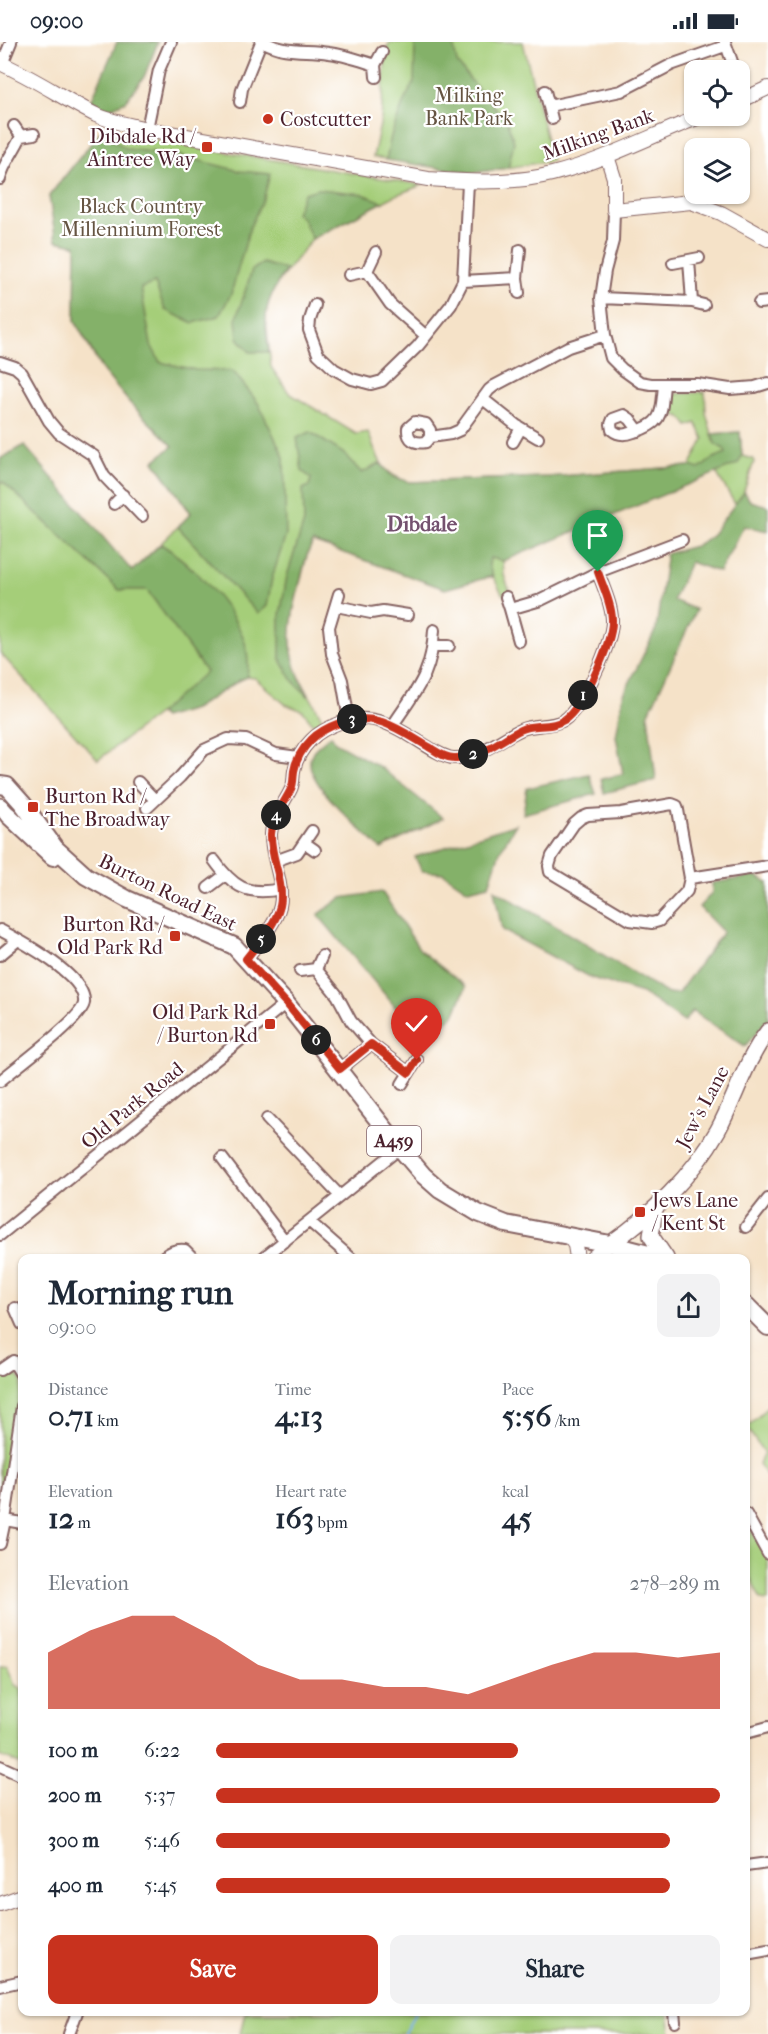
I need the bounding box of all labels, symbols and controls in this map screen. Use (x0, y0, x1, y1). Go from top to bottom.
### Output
text: 09:00 (30, 8, 83, 34)
map controls (684, 60, 750, 204)
button: locate (684, 60, 750, 126)
park label: Milking Bank Park (425, 84, 514, 130)
street label: Milking Bank (539, 103, 658, 165)
place label: Costcutter (280, 108, 371, 131)
marker: Costcutter (261, 112, 275, 126)
place label: Dibdale Rd / Aintree Way (86, 125, 197, 171)
button: layers (684, 138, 750, 204)
marker: Dibdale Rd / Aintree Way (200, 140, 214, 154)
park label: Black Country Millennium Forest (61, 195, 221, 241)
pin (572, 510, 623, 572)
district label: Dibdale (387, 512, 458, 536)
icon: arrive (581, 519, 614, 552)
pin: 1 (568, 680, 598, 710)
text: 1 (580, 685, 586, 704)
pin: 3 (337, 704, 367, 734)
text: 3 (349, 709, 355, 728)
pin: 2 (458, 739, 488, 769)
text: 2 (469, 744, 477, 763)
place label: Burton Rd / The Broadway (45, 785, 171, 831)
marker: Burton Rd / The Broadway (26, 800, 40, 814)
pin: 4 (261, 800, 291, 830)
text: 4 (271, 805, 281, 824)
street label: Burton Road East (95, 849, 241, 936)
place label: Burton Rd / Old Park Rd (57, 913, 165, 959)
pin: 5 (246, 924, 276, 954)
marker: Burton Rd / Old Park Rd (168, 929, 182, 943)
text: 5 (258, 929, 264, 948)
pin (391, 998, 442, 1060)
place label: Old Park Rd / Burton Rd (152, 1001, 259, 1047)
icon: check (400, 1007, 433, 1040)
marker: Old Park Rd / Burton Rd (263, 1017, 277, 1031)
pin: 6 (301, 1025, 331, 1055)
text: 6 (312, 1030, 320, 1049)
street label: Old Park Road (77, 1056, 189, 1154)
street label: Jew's Lane (670, 1062, 734, 1154)
road number: A459 (367, 1126, 421, 1156)
place label: Jews Lane / Kent St (650, 1189, 738, 1235)
marker: Jews Lane / Kent St (633, 1205, 647, 1219)
text: Morning run (48, 1274, 233, 1313)
button: share (657, 1274, 720, 1337)
text: 09:00 (48, 1316, 96, 1339)
text: Distance (48, 1380, 108, 1399)
text: Time (275, 1380, 311, 1399)
text: Pace (502, 1380, 534, 1399)
text: 0.71 (48, 1399, 94, 1434)
text: 4:13 (275, 1399, 323, 1434)
text: 5:56 (502, 1399, 551, 1434)
text: km (94, 1411, 119, 1430)
text: /km (551, 1411, 580, 1430)
text: Elevation (48, 1482, 113, 1501)
text: Heart rate (275, 1482, 347, 1501)
text: kcal (502, 1482, 529, 1501)
text: 12 (48, 1501, 74, 1536)
text: 163 (275, 1501, 314, 1536)
text: 45 (502, 1501, 532, 1536)
text: m (74, 1513, 91, 1532)
text: bpm (314, 1513, 348, 1532)
text: Elevation (48, 1572, 129, 1595)
text: 278–289 m (630, 1572, 720, 1595)
text: 100 m (48, 1739, 98, 1762)
text: 6:22 (144, 1739, 180, 1762)
text: 200 m (48, 1784, 101, 1807)
text: 5:37 (144, 1784, 175, 1807)
text: 300 m (48, 1829, 99, 1852)
text: 5:46 (144, 1829, 180, 1852)
text: 400 m (48, 1874, 103, 1897)
text: 5:45 (144, 1874, 177, 1897)
button: Save (48, 1935, 378, 2004)
button: Share (390, 1935, 720, 2004)

